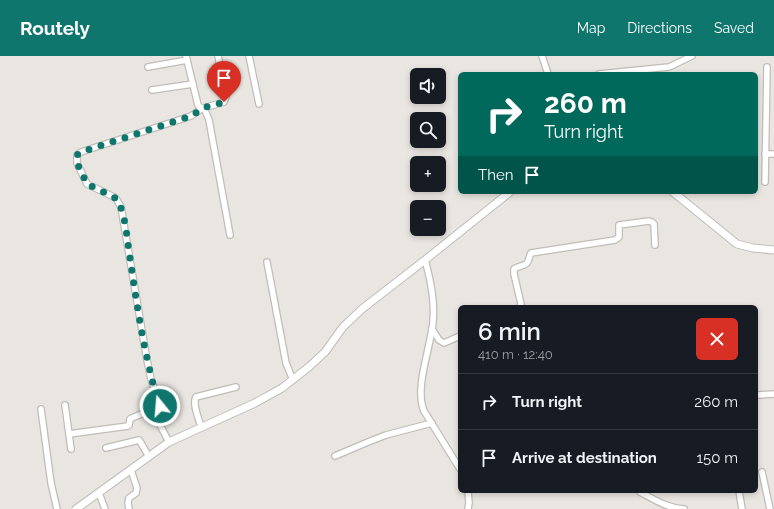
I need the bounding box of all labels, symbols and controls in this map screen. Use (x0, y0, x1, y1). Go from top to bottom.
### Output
text: Routely (20, 17, 90, 39)
text: Map (577, 20, 605, 36)
text: Directions (627, 20, 692, 36)
text: Saved (714, 20, 754, 36)
pin (207, 61, 241, 102)
icon: arrive (213, 67, 235, 89)
map controls (410, 68, 446, 236)
button: sound (410, 68, 446, 104)
text: 260 m (544, 87, 627, 120)
icon: right (478, 88, 530, 140)
button: search (410, 112, 446, 148)
text: Turn right (544, 121, 623, 142)
button: + (410, 156, 446, 192)
icon: arrive (521, 164, 543, 186)
text: Then (478, 166, 513, 184)
button: − (410, 200, 446, 236)
text: 6 min (478, 317, 541, 346)
button: close (696, 318, 738, 360)
text: 410 m · 12:40 (478, 347, 553, 362)
position arrow (139, 385, 181, 427)
icon: right (478, 391, 500, 413)
text: Turn right (512, 393, 582, 411)
text: 260 m (694, 393, 738, 411)
icon: arrive (478, 447, 500, 469)
text: Arrive at destination (512, 449, 657, 467)
text: 150 m (697, 449, 738, 467)

